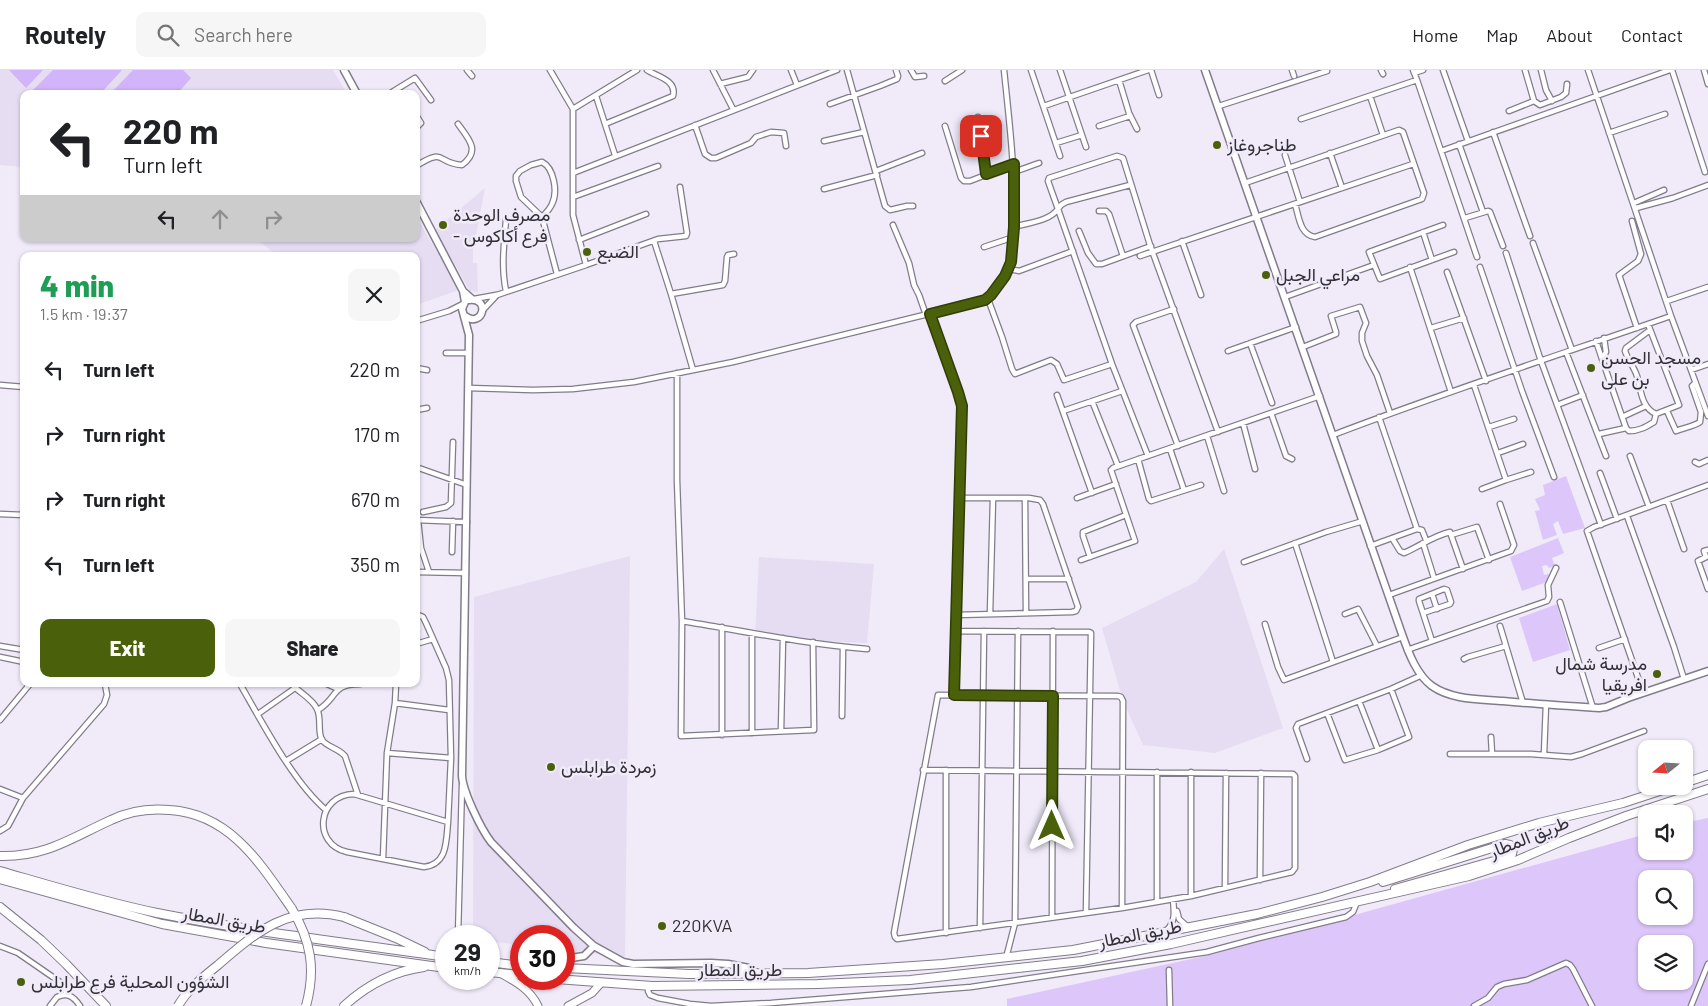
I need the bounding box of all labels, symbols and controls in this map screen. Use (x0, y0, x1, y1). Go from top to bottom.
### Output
search box (136, 12, 486, 57)
text: Routely (25, 20, 106, 49)
icon: search (154, 21, 182, 49)
text: Search here (194, 23, 293, 46)
text: Home (1412, 24, 1458, 46)
text: Map (1486, 24, 1518, 46)
text: About (1546, 24, 1593, 46)
text: Contact (1621, 24, 1683, 46)
text: 220 m (123, 109, 218, 151)
icon: left (40, 110, 105, 175)
pin (960, 115, 1002, 157)
icon: arrive (967, 122, 995, 150)
place label: طناجروغاز (1226, 133, 1297, 156)
marker: طناجروغاز (1211, 139, 1223, 151)
text: Turn left (123, 151, 203, 177)
place label: مصرف الوحدة - فرع أكاكوس (453, 203, 550, 248)
icon: left (153, 205, 181, 233)
icon: ahead (206, 205, 234, 233)
icon: right (259, 205, 287, 233)
marker: مصرف الوحدة - فرع أكاكوس (437, 219, 449, 231)
place label: الضبع (597, 240, 639, 264)
marker: الضبع (581, 246, 593, 258)
place label: مراعي الجبل (1276, 263, 1360, 290)
text: 4 min (40, 267, 114, 303)
button: close (348, 269, 400, 321)
marker: مراعي الجبل (1260, 269, 1272, 281)
text: 1.5 km · 19:37 (40, 304, 128, 323)
place label: مسجد الحسن بن على (1601, 346, 1701, 390)
icon: left (40, 356, 68, 384)
text: Turn left (83, 358, 154, 381)
text: 220 m (349, 358, 400, 381)
marker: مسجد الحسن بن على (1585, 362, 1597, 374)
icon: right (40, 421, 68, 449)
text: Turn right (83, 423, 165, 446)
text: 170 m (354, 423, 400, 446)
icon: right (40, 486, 68, 514)
text: Turn right (83, 488, 165, 511)
text: 670 m (351, 488, 400, 511)
icon: left (40, 551, 68, 579)
text: Turn left (83, 553, 154, 576)
text: 350 m (350, 553, 400, 576)
button: Exit (40, 619, 215, 677)
button: Share (225, 619, 400, 677)
place label: مدرسة شمال افريقيا (1555, 652, 1647, 696)
marker: مدرسة شمال افريقيا (1651, 668, 1663, 680)
north arrow (1638, 740, 1692, 795)
map controls (1638, 740, 1693, 990)
place label: زمردة طرابلس (561, 755, 656, 778)
marker: زمردة طرابلس (545, 761, 557, 773)
position arrow (1025, 799, 1077, 851)
button: sound (1638, 805, 1693, 860)
street label: طريق المطار (1484, 810, 1572, 863)
button: search (1638, 870, 1693, 925)
street label: طريق المطار (180, 901, 268, 938)
place label: 220KVA (672, 914, 732, 936)
street label: طريق المطار (1095, 914, 1184, 953)
marker: 220KVA (656, 920, 668, 932)
speed limit sign: 30 (510, 925, 575, 990)
button: layers (1638, 935, 1693, 990)
text: 29 (454, 936, 481, 966)
street label: طريق المطار (697, 958, 782, 981)
text: km/h (454, 963, 481, 977)
place label: الشؤون المحلية فرع طرابلس (31, 970, 229, 994)
marker: الشؤون المحلية فرع طرابلس (15, 976, 27, 988)

